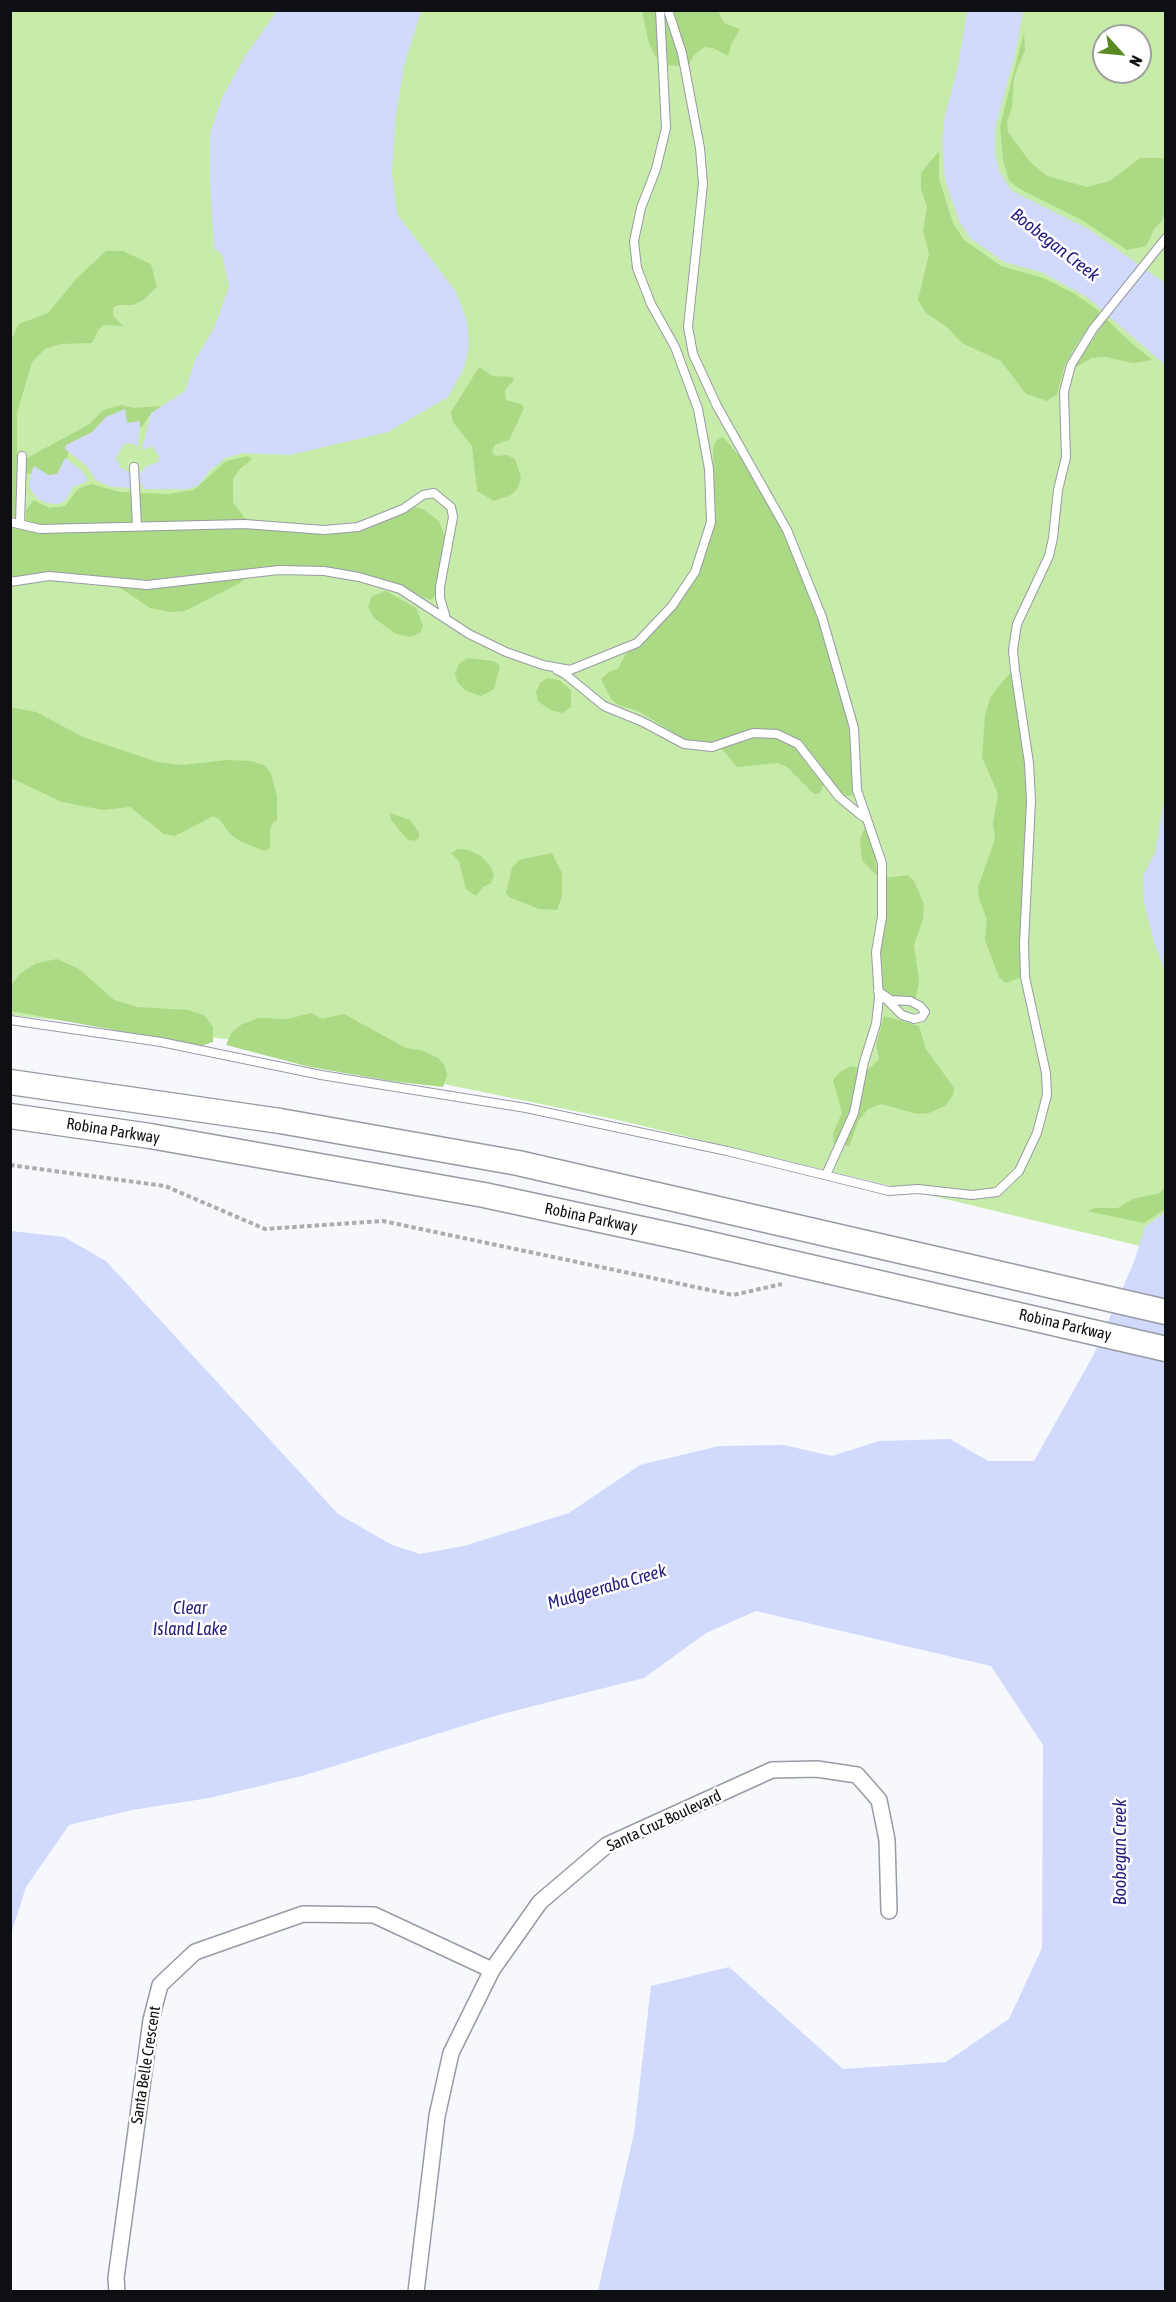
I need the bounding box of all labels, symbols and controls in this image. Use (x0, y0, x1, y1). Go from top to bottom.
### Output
north arrow (1092, 24, 1152, 84)
text: N (1126, 53, 1146, 70)
water label: Boobegan Creek (1006, 204, 1104, 286)
street label: Robina Parkway (65, 1114, 161, 1148)
street label: Robina Parkway (543, 1199, 639, 1237)
street label: Robina Parkway (1017, 1305, 1113, 1345)
water label: Mudgeeraba Creek (545, 1560, 669, 1614)
water label: Clear Island Lake (153, 1597, 227, 1640)
street label: Santa Cruz Boulevard (604, 1786, 724, 1856)
water label: Boobegan Creek (1109, 1799, 1131, 1905)
street label: Santa Belle Crescent (127, 2005, 165, 2125)

